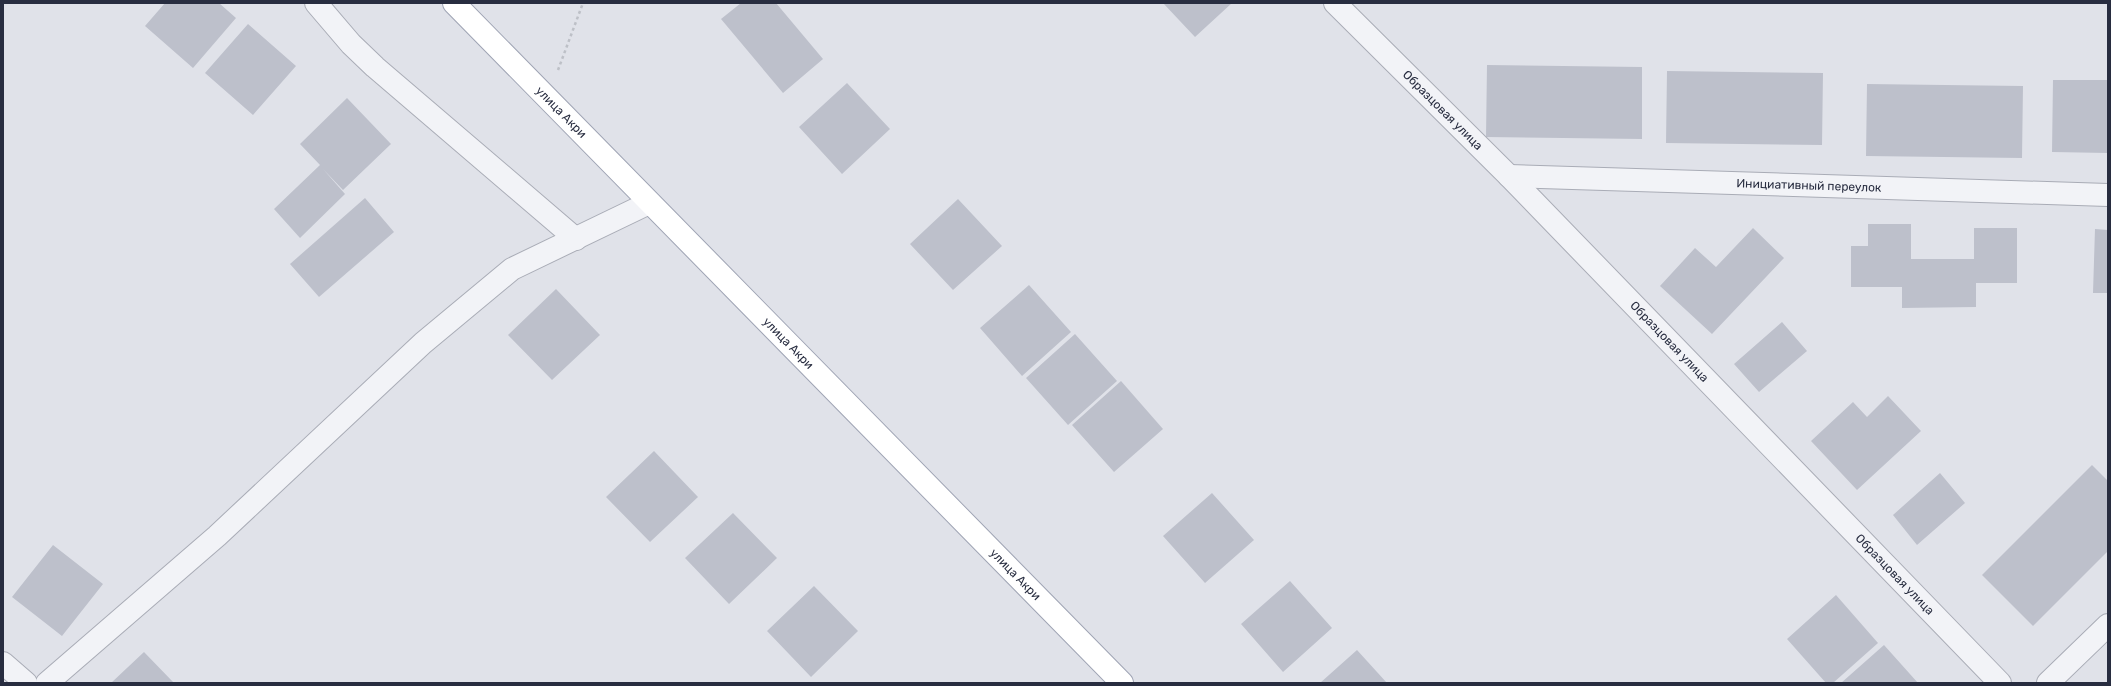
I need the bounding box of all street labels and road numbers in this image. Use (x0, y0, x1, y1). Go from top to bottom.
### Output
street label: Образцовая улица (1400, 68, 1486, 153)
street label: улица Акри (533, 84, 589, 141)
street label: Инициативный переулок (1736, 176, 1882, 195)
street label: Образцовая улица (1627, 298, 1712, 385)
street label: улица Акри (760, 315, 817, 372)
street label: Образцовая улица (1853, 531, 1937, 618)
street label: улица Акри (987, 546, 1044, 603)

